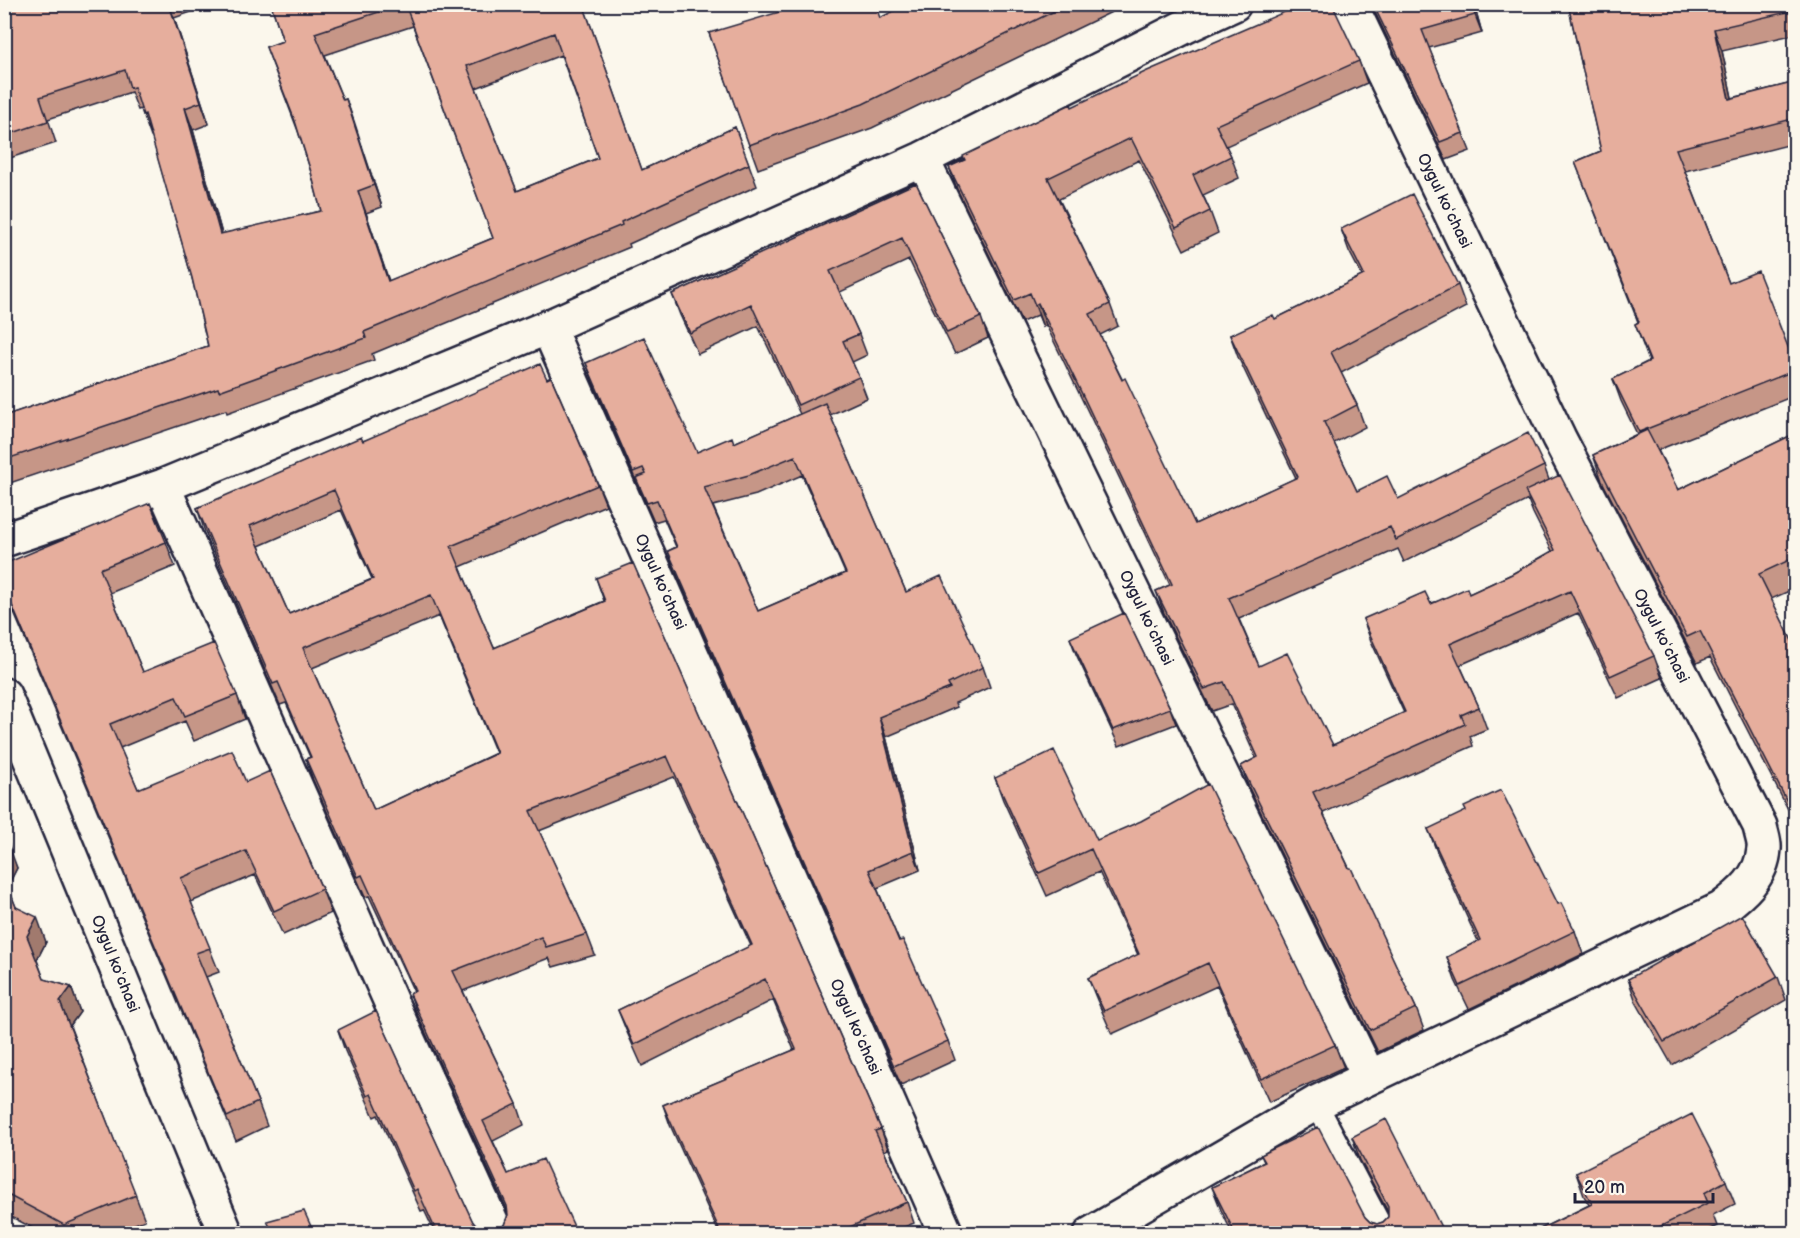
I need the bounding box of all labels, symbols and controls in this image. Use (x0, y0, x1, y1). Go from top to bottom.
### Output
street label: Oygul koʻchasi (1413, 150, 1475, 252)
street label: Oygul koʻchasi (630, 531, 690, 633)
street label: Oygul koʻchasi (1115, 567, 1177, 669)
street label: Oygul koʻchasi (1629, 586, 1693, 686)
street label: Oygul koʻchasi (87, 913, 143, 1015)
street label: Oygul koʻchasi (825, 976, 885, 1078)
scale bar (1575, 1166, 1713, 1204)
text: 20 m (1584, 1177, 1625, 1198)

